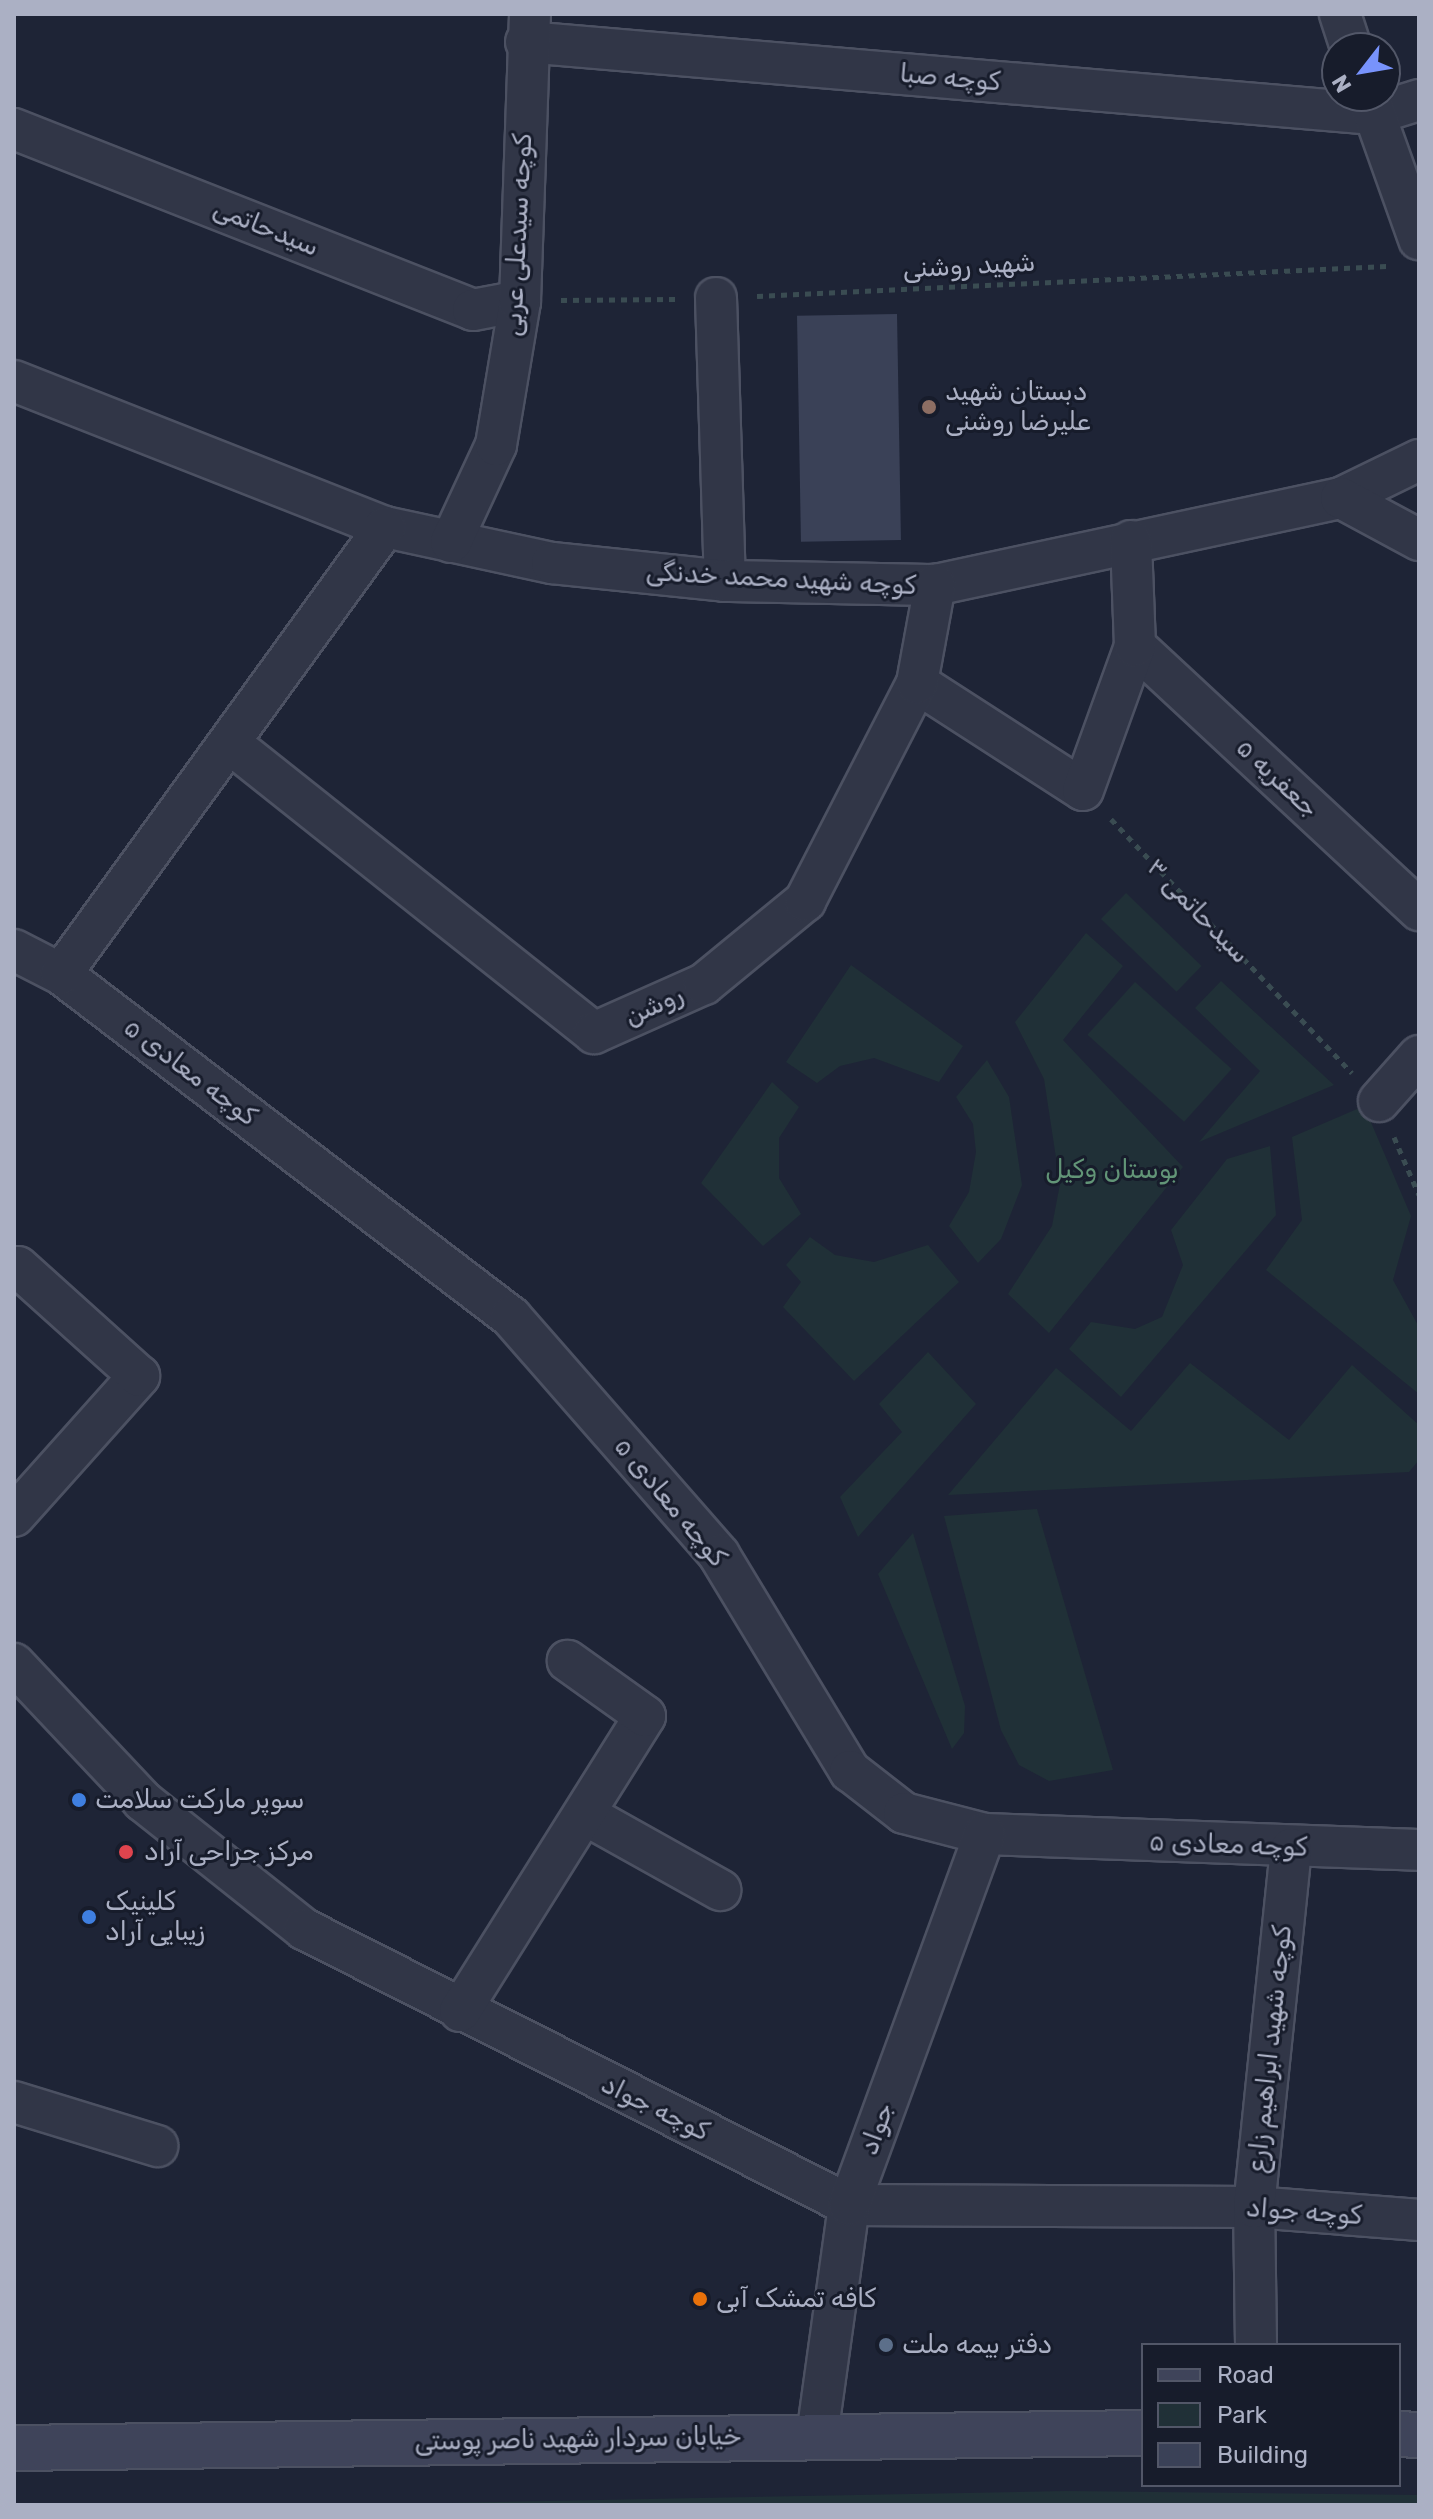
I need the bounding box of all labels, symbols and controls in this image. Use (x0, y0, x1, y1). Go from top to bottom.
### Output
north arrow (1321, 32, 1401, 112)
street label: کوچه صبا (898, 58, 1002, 98)
text: N (1326, 70, 1357, 97)
street label: کوچه سیدعلی عربی (497, 133, 539, 337)
street label: سیدحاتمی (209, 193, 323, 263)
street label: شهید روشنی (902, 247, 1036, 285)
place label: دبستان شهید علیرضا روشنی (945, 376, 1090, 438)
marker: دبستان شهید علیرضا روشنی (920, 398, 938, 416)
street label: کوچه شهید محمد خدنگی (645, 556, 917, 602)
street label: جعفریه ۵ (1229, 732, 1325, 824)
street label: سیدحاتمی ۳ (1140, 852, 1256, 970)
street label: روشن (620, 979, 688, 1033)
street label: کوچه معادی ۵ (117, 1012, 263, 1132)
park label: بوستان وکیل (1045, 1154, 1179, 1186)
street label: کوچه معادی ۵ (607, 1431, 733, 1573)
place label: سوپر مارکت سلامت (95, 1784, 304, 1816)
marker: سوپر مارکت سلامت (70, 1791, 88, 1809)
street label: کوچه معادی ۵ (1148, 1827, 1308, 1863)
place label: مرکز جراحی آراد (144, 1836, 314, 1868)
marker: مرکز جراحی آراد (115, 1841, 137, 1863)
place label: کلینیک زیبایی آراد (105, 1886, 205, 1948)
marker: کلینیک زیبایی آراد (80, 1908, 98, 1926)
street label: کوچه شهید ابراهیم زارع (1242, 1924, 1298, 2174)
street label: کوچه جواد (596, 2068, 714, 2148)
street label: جواد (853, 2099, 901, 2159)
street label: کوچه جواد (1245, 2192, 1363, 2232)
place label: کافه تمشک آبی (716, 2283, 876, 2315)
marker: کافه تمشک آبی (691, 2290, 709, 2308)
place label: دفتر بیمه ملت (902, 2329, 1052, 2361)
marker: دفتر بیمه ملت (877, 2336, 895, 2354)
legend (1141, 2343, 1401, 2487)
text: Road (1217, 2361, 1274, 2389)
text: Park (1217, 2401, 1267, 2429)
street label: خیابان سردار شهید ناصر پوستی (414, 2421, 742, 2457)
text: Building (1217, 2441, 1308, 2469)

